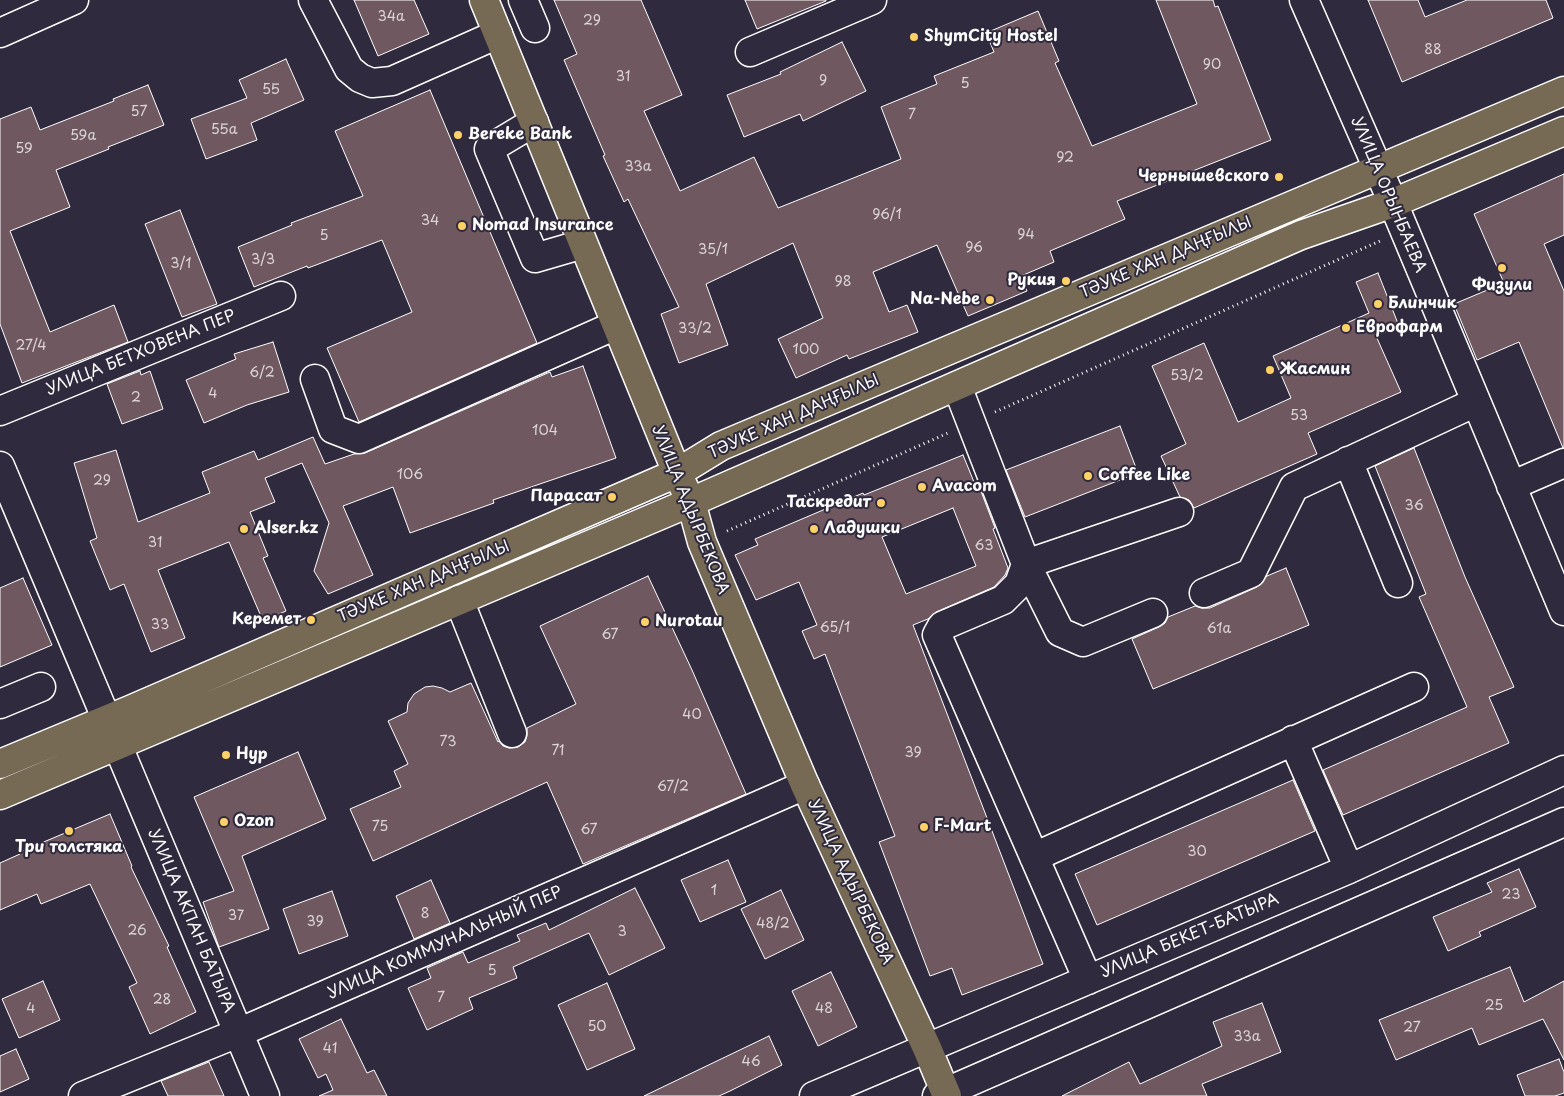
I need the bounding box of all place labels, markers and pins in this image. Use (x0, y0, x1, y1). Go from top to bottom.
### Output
place label: ShymCity Hostel (924, 27, 1058, 47)
marker: ShymCity Hostel (908, 31, 920, 43)
place label: Bereke Bank (468, 125, 572, 145)
marker: Bereke Bank (452, 129, 464, 141)
place label: Чернышевского (1138, 167, 1269, 187)
marker: Чернышевского (1273, 171, 1285, 183)
place label: Nomad Insurance (472, 216, 613, 236)
marker: Nomad Insurance (456, 220, 468, 232)
marker: Физули (1496, 262, 1508, 274)
place label: Рукия (1007, 271, 1056, 291)
marker: Рукия (1060, 275, 1072, 287)
place label: Физули (1472, 276, 1532, 296)
place label: Na-Nebe (910, 290, 980, 310)
marker: Na-Nebe (984, 294, 996, 306)
place label: Блинчик (1388, 294, 1457, 314)
marker: Блинчик (1372, 298, 1384, 310)
place label: Еврофарм (1356, 318, 1443, 338)
marker: Еврофарм (1340, 322, 1352, 334)
place label: Жасмин (1280, 360, 1351, 380)
marker: Жасмин (1264, 364, 1276, 376)
place label: Coffee Like (1098, 466, 1190, 486)
marker: Coffee Like (1082, 470, 1094, 482)
place label: Avacom (932, 477, 997, 497)
marker: Avacom (916, 481, 928, 493)
place label: Парасат (531, 487, 602, 507)
marker: Парасат (606, 491, 618, 503)
place label: Таскредит (787, 493, 871, 513)
marker: Таскредит (875, 497, 887, 509)
place label: Alser.kz (254, 519, 318, 539)
place label: Ладушки (824, 519, 901, 539)
marker: Alser.kz (238, 523, 250, 535)
marker: Ладушки (808, 523, 820, 535)
place label: Керемет (232, 610, 301, 630)
place label: Nurotau (655, 612, 723, 632)
marker: Керемет (305, 614, 317, 626)
marker: Nurotau (639, 616, 651, 628)
place label: Нур (236, 745, 268, 765)
marker: Нур (220, 749, 232, 761)
place label: Ozon (234, 812, 274, 832)
marker: Ozon (218, 816, 230, 828)
place label: F-Mart (934, 817, 991, 837)
marker: F-Mart (918, 821, 930, 833)
marker: Три толстяка (63, 825, 75, 837)
place label: Три толстяка (15, 838, 123, 858)

